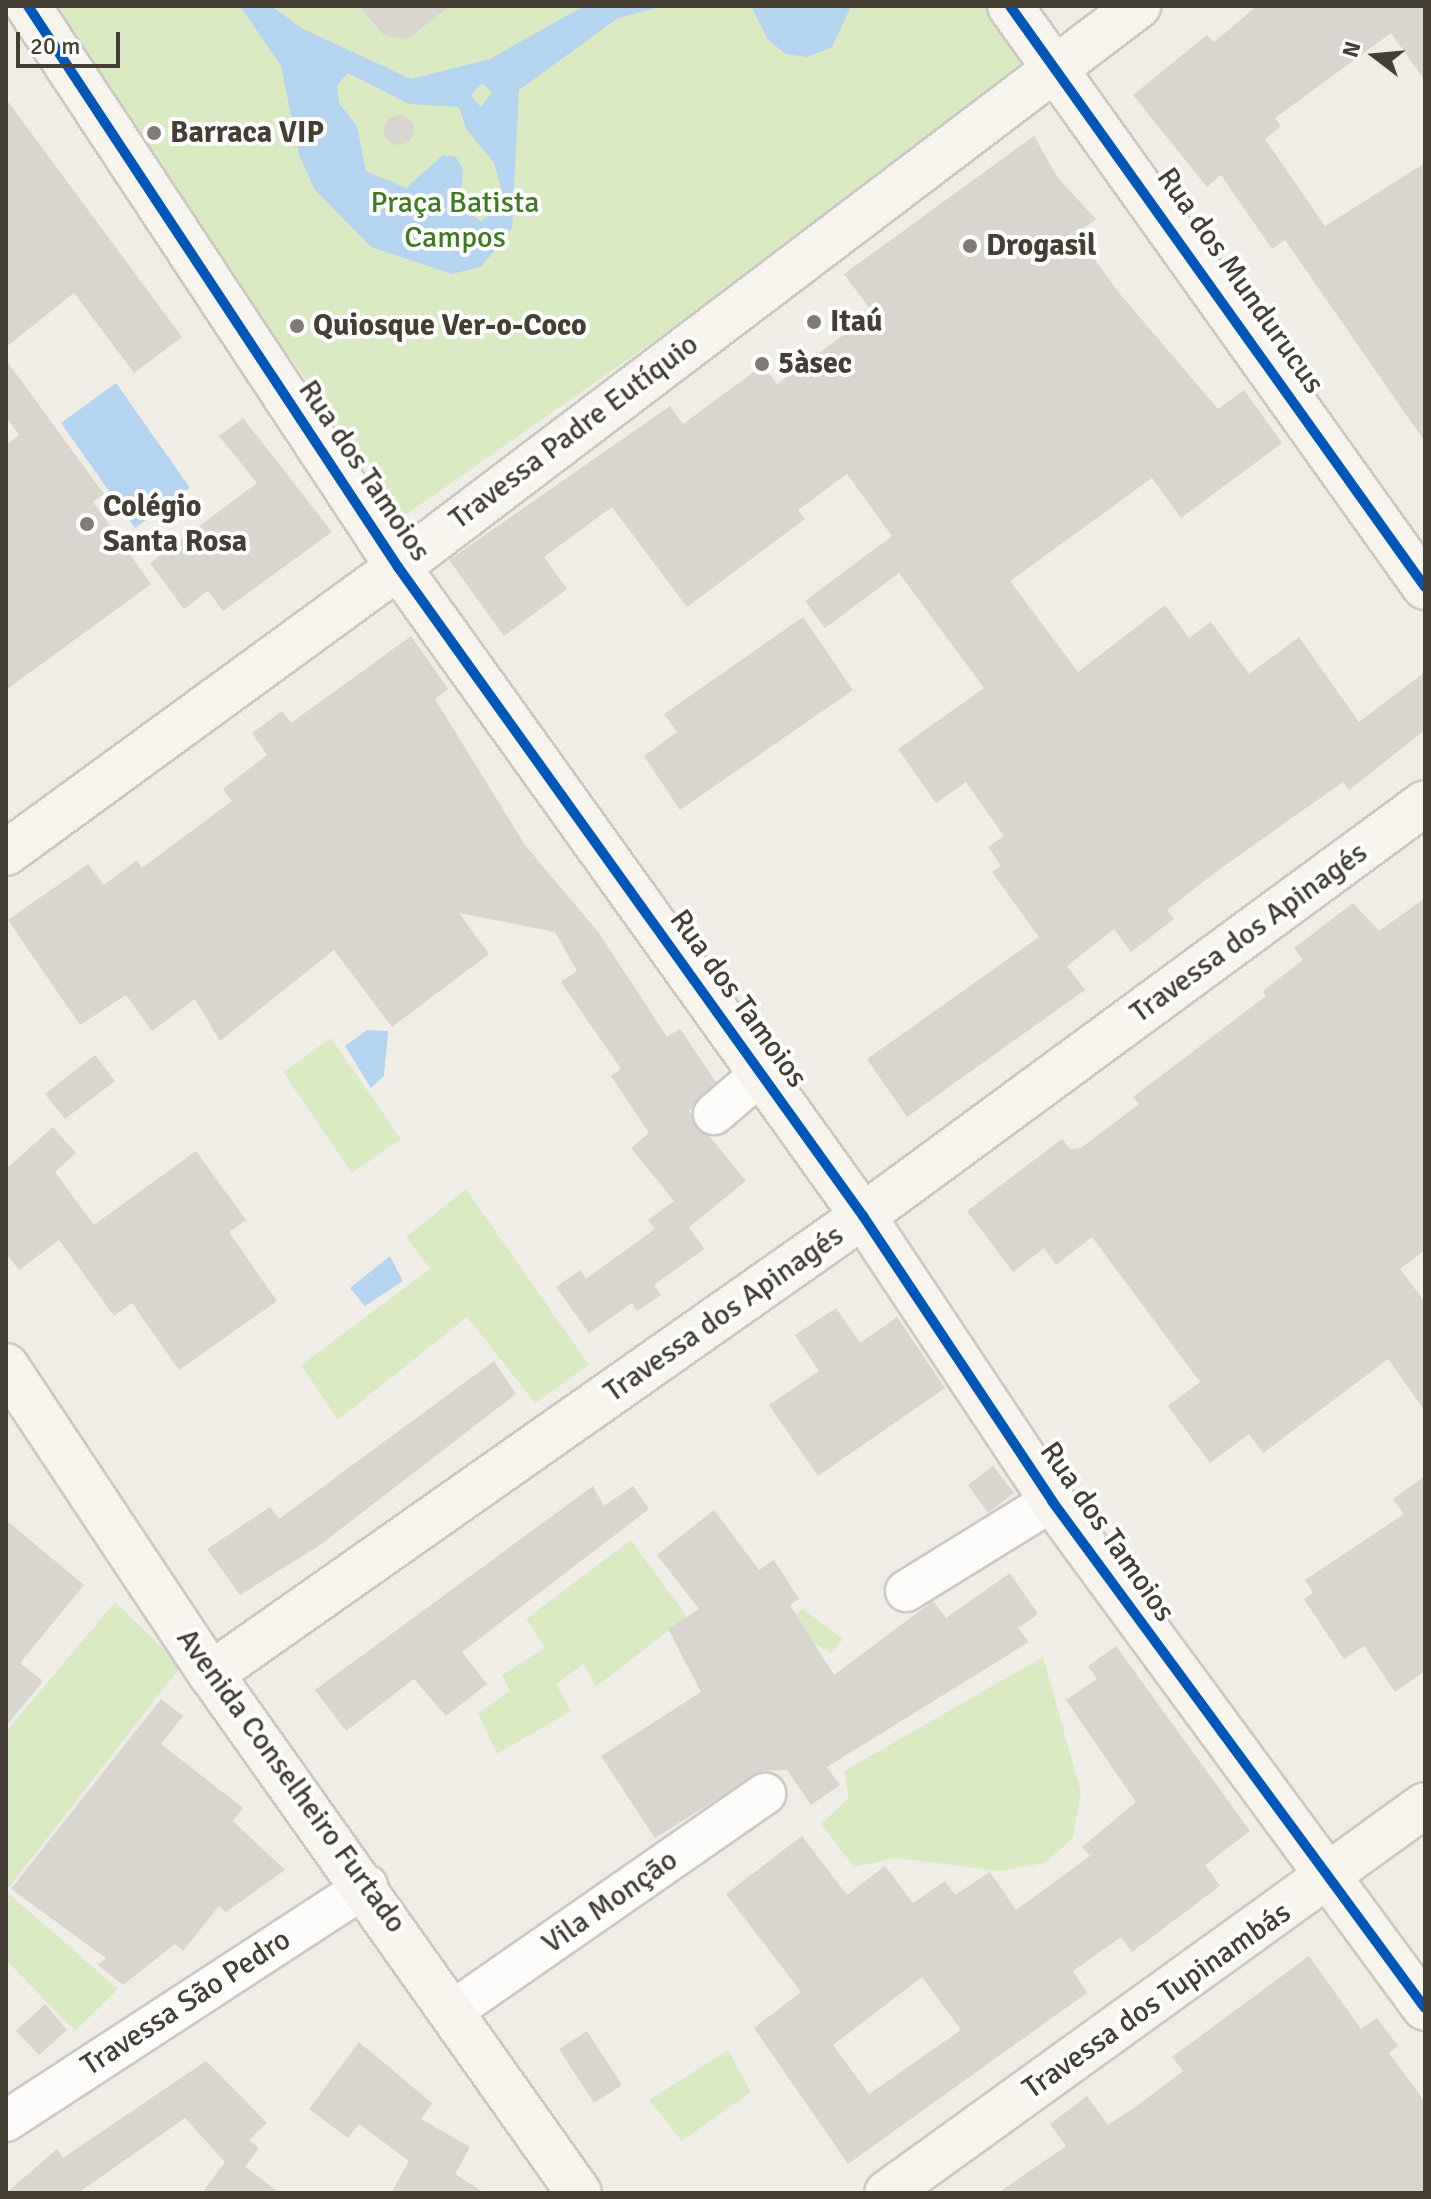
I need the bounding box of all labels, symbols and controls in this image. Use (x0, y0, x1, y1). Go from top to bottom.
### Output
scale bar (20, 16, 124, 66)
north arrow (1335, 16, 1415, 96)
text: 20 m (30, 31, 80, 61)
text: N (1336, 38, 1367, 60)
place label: Barraca VIP (170, 115, 324, 151)
marker: Barraca VIP (145, 124, 163, 142)
street label: Rua dos Mundurucus (1149, 161, 1331, 401)
park label: Praça Batista Campos (370, 185, 540, 256)
place label: Drogasil (986, 228, 1096, 264)
marker: Drogasil (961, 237, 979, 255)
place label: Itaú (830, 304, 883, 340)
place label: Quiosque Ver-o-Coco (313, 308, 587, 344)
marker: Itaú (805, 313, 823, 331)
marker: Quiosque Ver-o-Coco (288, 317, 306, 335)
street label: Travessa Padre Eutíquio (442, 327, 706, 537)
place label: 5àsec (778, 346, 852, 382)
marker: 5àsec (753, 355, 771, 373)
street label: Rua dos Tamoios (290, 373, 438, 569)
place label: Colégio Santa Rosa (103, 489, 247, 560)
marker: Colégio Santa Rosa (78, 515, 96, 533)
street label: Travessa dos Apinagés (1123, 835, 1375, 1031)
street label: Rua dos Tamoios (661, 903, 815, 1095)
street label: Travessa dos Apinagés (597, 1218, 851, 1410)
street label: Rua dos Tamoios (1032, 1435, 1182, 1629)
street label: Avenida Conselheiro Furtado (168, 1622, 414, 1940)
street label: Vila Monção (535, 1842, 685, 1962)
street label: Travessa dos Tupinambás (1016, 1895, 1298, 2107)
street label: Travessa São Pedro (75, 1922, 297, 2084)

